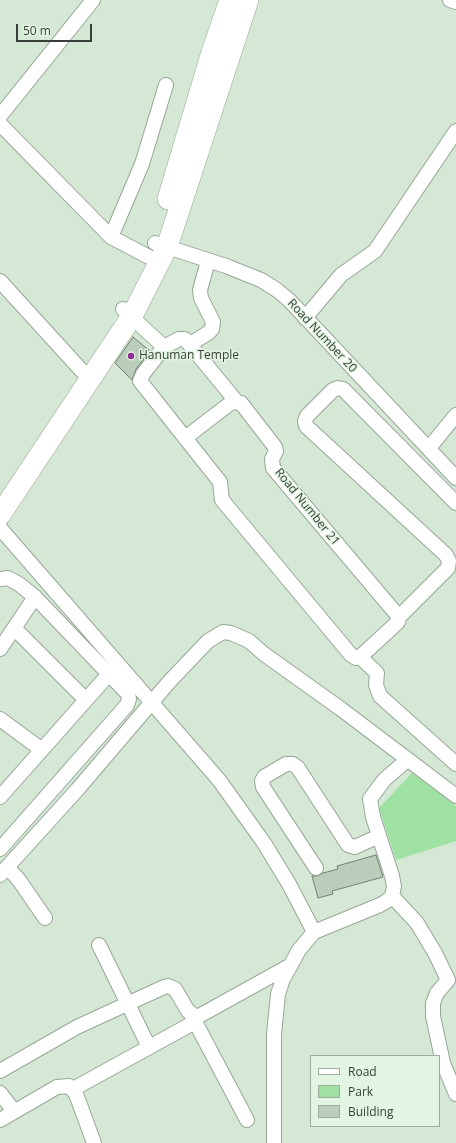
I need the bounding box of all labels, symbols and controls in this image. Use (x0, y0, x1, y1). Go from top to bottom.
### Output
scale bar (18, 16, 94, 42)
text: 50 m (23, 22, 51, 39)
street label: Road Number 20 (284, 296, 360, 376)
place label: Hanuman Temple (139, 349, 239, 363)
marker: Hanuman Temple (126, 351, 136, 361)
street label: Road Number 21 (271, 466, 343, 548)
legend (310, 1055, 440, 1127)
text: Road (348, 1063, 377, 1080)
text: Park (348, 1083, 373, 1100)
text: Building (348, 1103, 393, 1120)

